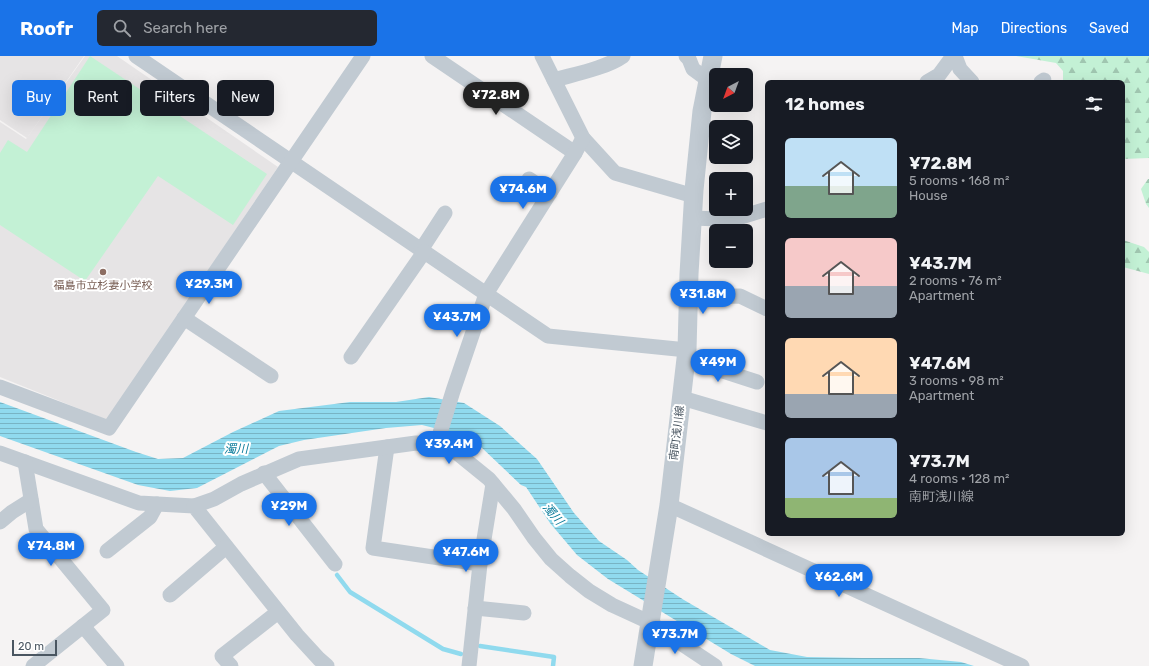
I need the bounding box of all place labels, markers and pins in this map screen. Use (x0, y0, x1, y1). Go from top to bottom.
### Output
pin: ¥72.8M (463, 82, 529, 116)
pin: ¥74.6M (490, 176, 556, 210)
marker: 福島市立杉妻小学校 (98, 267, 108, 277)
pin: ¥29.3M (176, 271, 242, 305)
place label: 福島市立杉妻小学校 (54, 279, 153, 292)
pin: ¥31.8M (670, 281, 736, 315)
pin: ¥43.7M (424, 304, 490, 338)
pin: ¥49M (694, 349, 742, 383)
pin: ¥39.4M (416, 431, 482, 465)
pin: ¥29M (265, 493, 313, 527)
pin: ¥74.8M (18, 533, 84, 567)
pin: ¥47.6M (433, 539, 499, 573)
pin: ¥62.6M (806, 564, 872, 598)
pin: ¥73.7M (642, 621, 708, 655)

